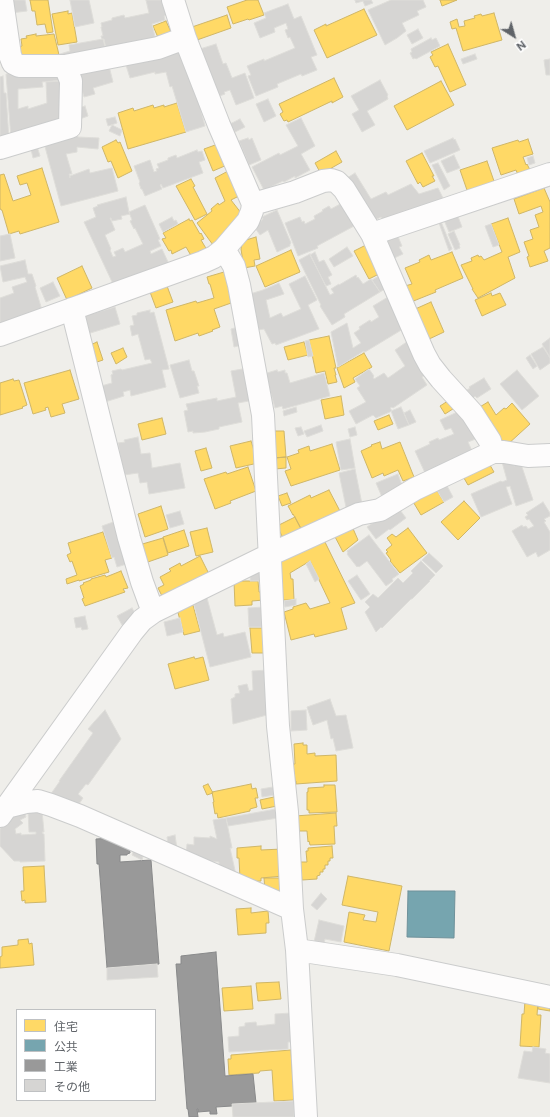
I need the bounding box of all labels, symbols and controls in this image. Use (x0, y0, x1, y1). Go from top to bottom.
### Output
north arrow (494, 16, 534, 56)
text: N (514, 38, 528, 53)
legend (16, 1009, 156, 1101)
text: 住宅 (54, 1020, 78, 1034)
text: 公共 (54, 1040, 78, 1054)
text: 工業 (54, 1060, 78, 1074)
text: その他 (54, 1080, 90, 1094)

